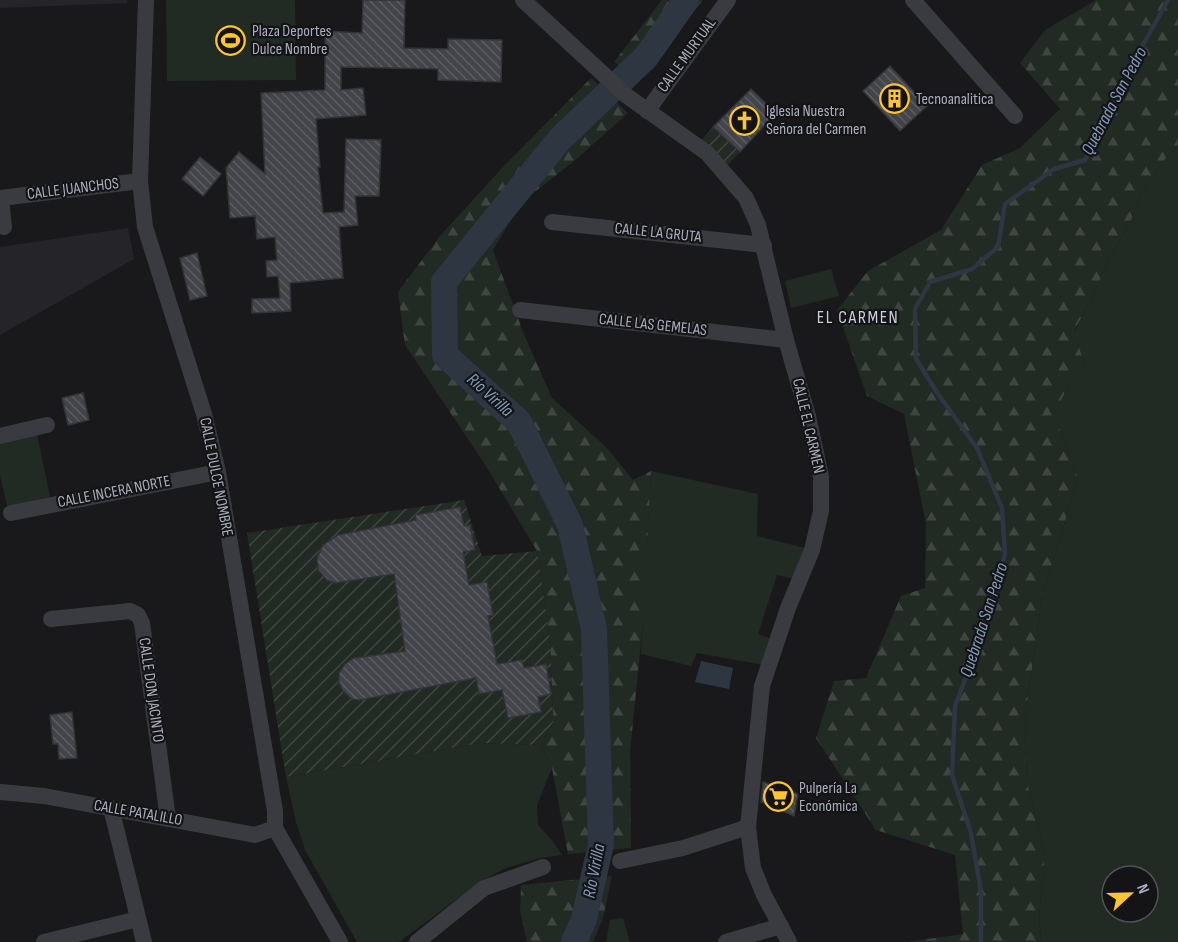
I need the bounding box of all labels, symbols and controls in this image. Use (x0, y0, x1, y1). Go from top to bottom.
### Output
street label: CALLE MURTUAL (654, 14, 720, 96)
place label: Plaza Deportes Dulce Nombre (252, 22, 332, 59)
sports icon: Plaza Deportes Dulce Nombre (215, 24, 247, 56)
water label: Quebrada San Pedro (1077, 43, 1152, 158)
building icon: Tecnoanalitica (879, 83, 911, 115)
place label: Tecnoanalitica (916, 90, 993, 109)
place label: Iglesia Nuestra Señora del Carmen (766, 102, 866, 139)
church icon: Iglesia Nuestra Señora del Carmen (729, 104, 761, 136)
street label: CALLE JUANCHOS (26, 174, 120, 204)
street label: CALLE LA GRUTA (614, 219, 702, 247)
district label: EL CARMEN (817, 307, 899, 328)
street label: CALLE LAS GEMELAS (598, 310, 708, 340)
water label: Río Virilla (463, 369, 518, 422)
street label: CALLE EL CARMEN (788, 377, 828, 475)
street label: CALLE DULCE NOMBRE (195, 416, 237, 538)
street label: CALLE INCERA NORTE (56, 472, 172, 512)
water label: Quebrada San Pedro (956, 559, 1013, 680)
street label: CALLE DON JACINTO (134, 637, 168, 744)
place label: Pulpería La Económica (799, 779, 858, 816)
supermarket icon: Pulpería La Económica (762, 781, 794, 813)
street label: CALLE PATALILLO (92, 796, 184, 830)
water label: Río Virilla (578, 841, 610, 900)
north arrow (1100, 864, 1160, 924)
text: N (1132, 881, 1153, 896)

